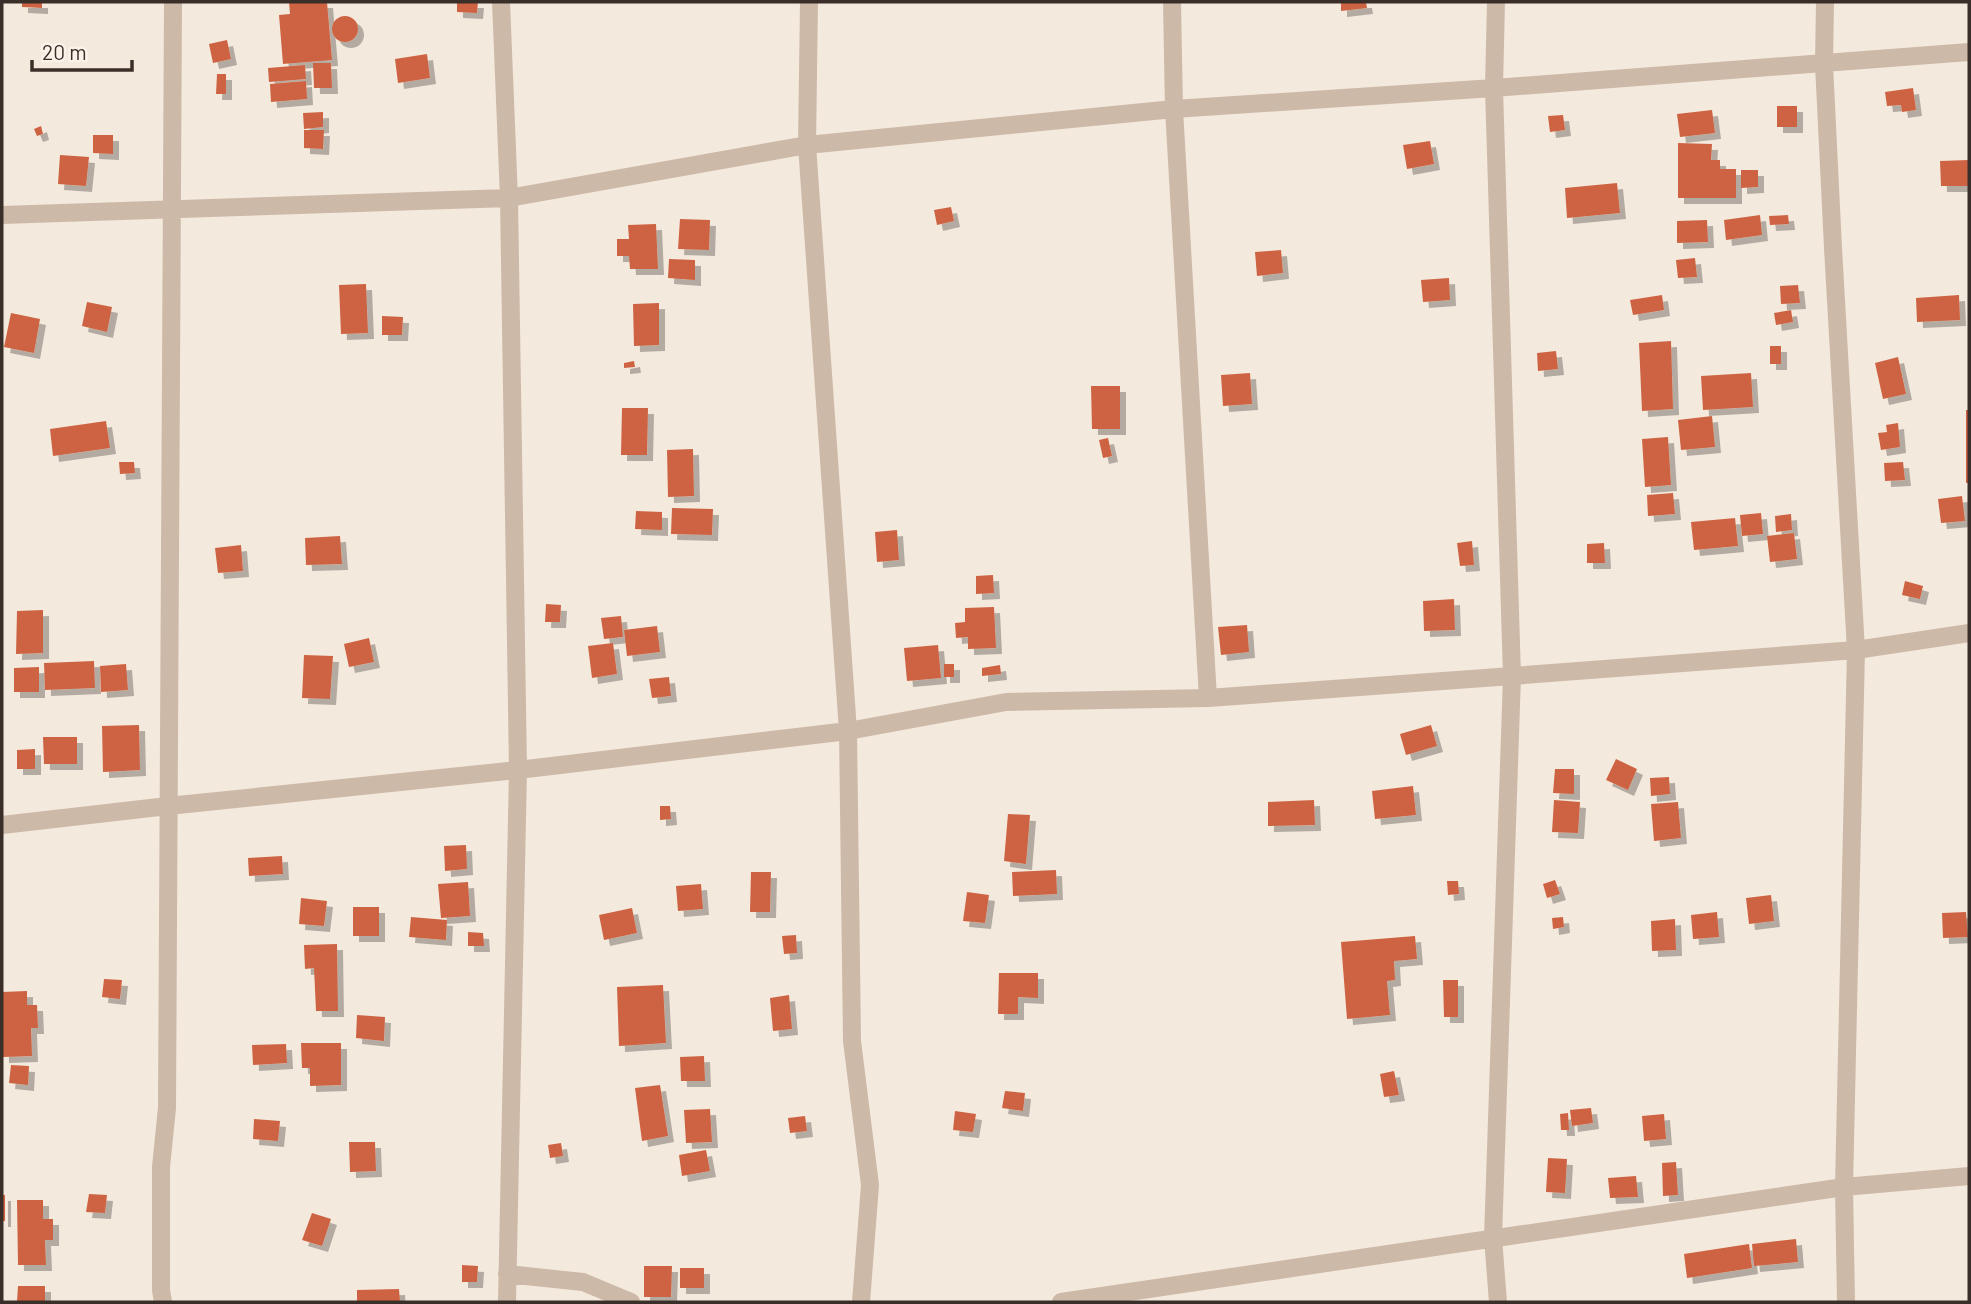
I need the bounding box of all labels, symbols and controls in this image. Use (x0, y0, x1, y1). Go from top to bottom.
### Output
scale bar (32, 28, 131, 72)
text: 20 m (42, 39, 87, 64)

